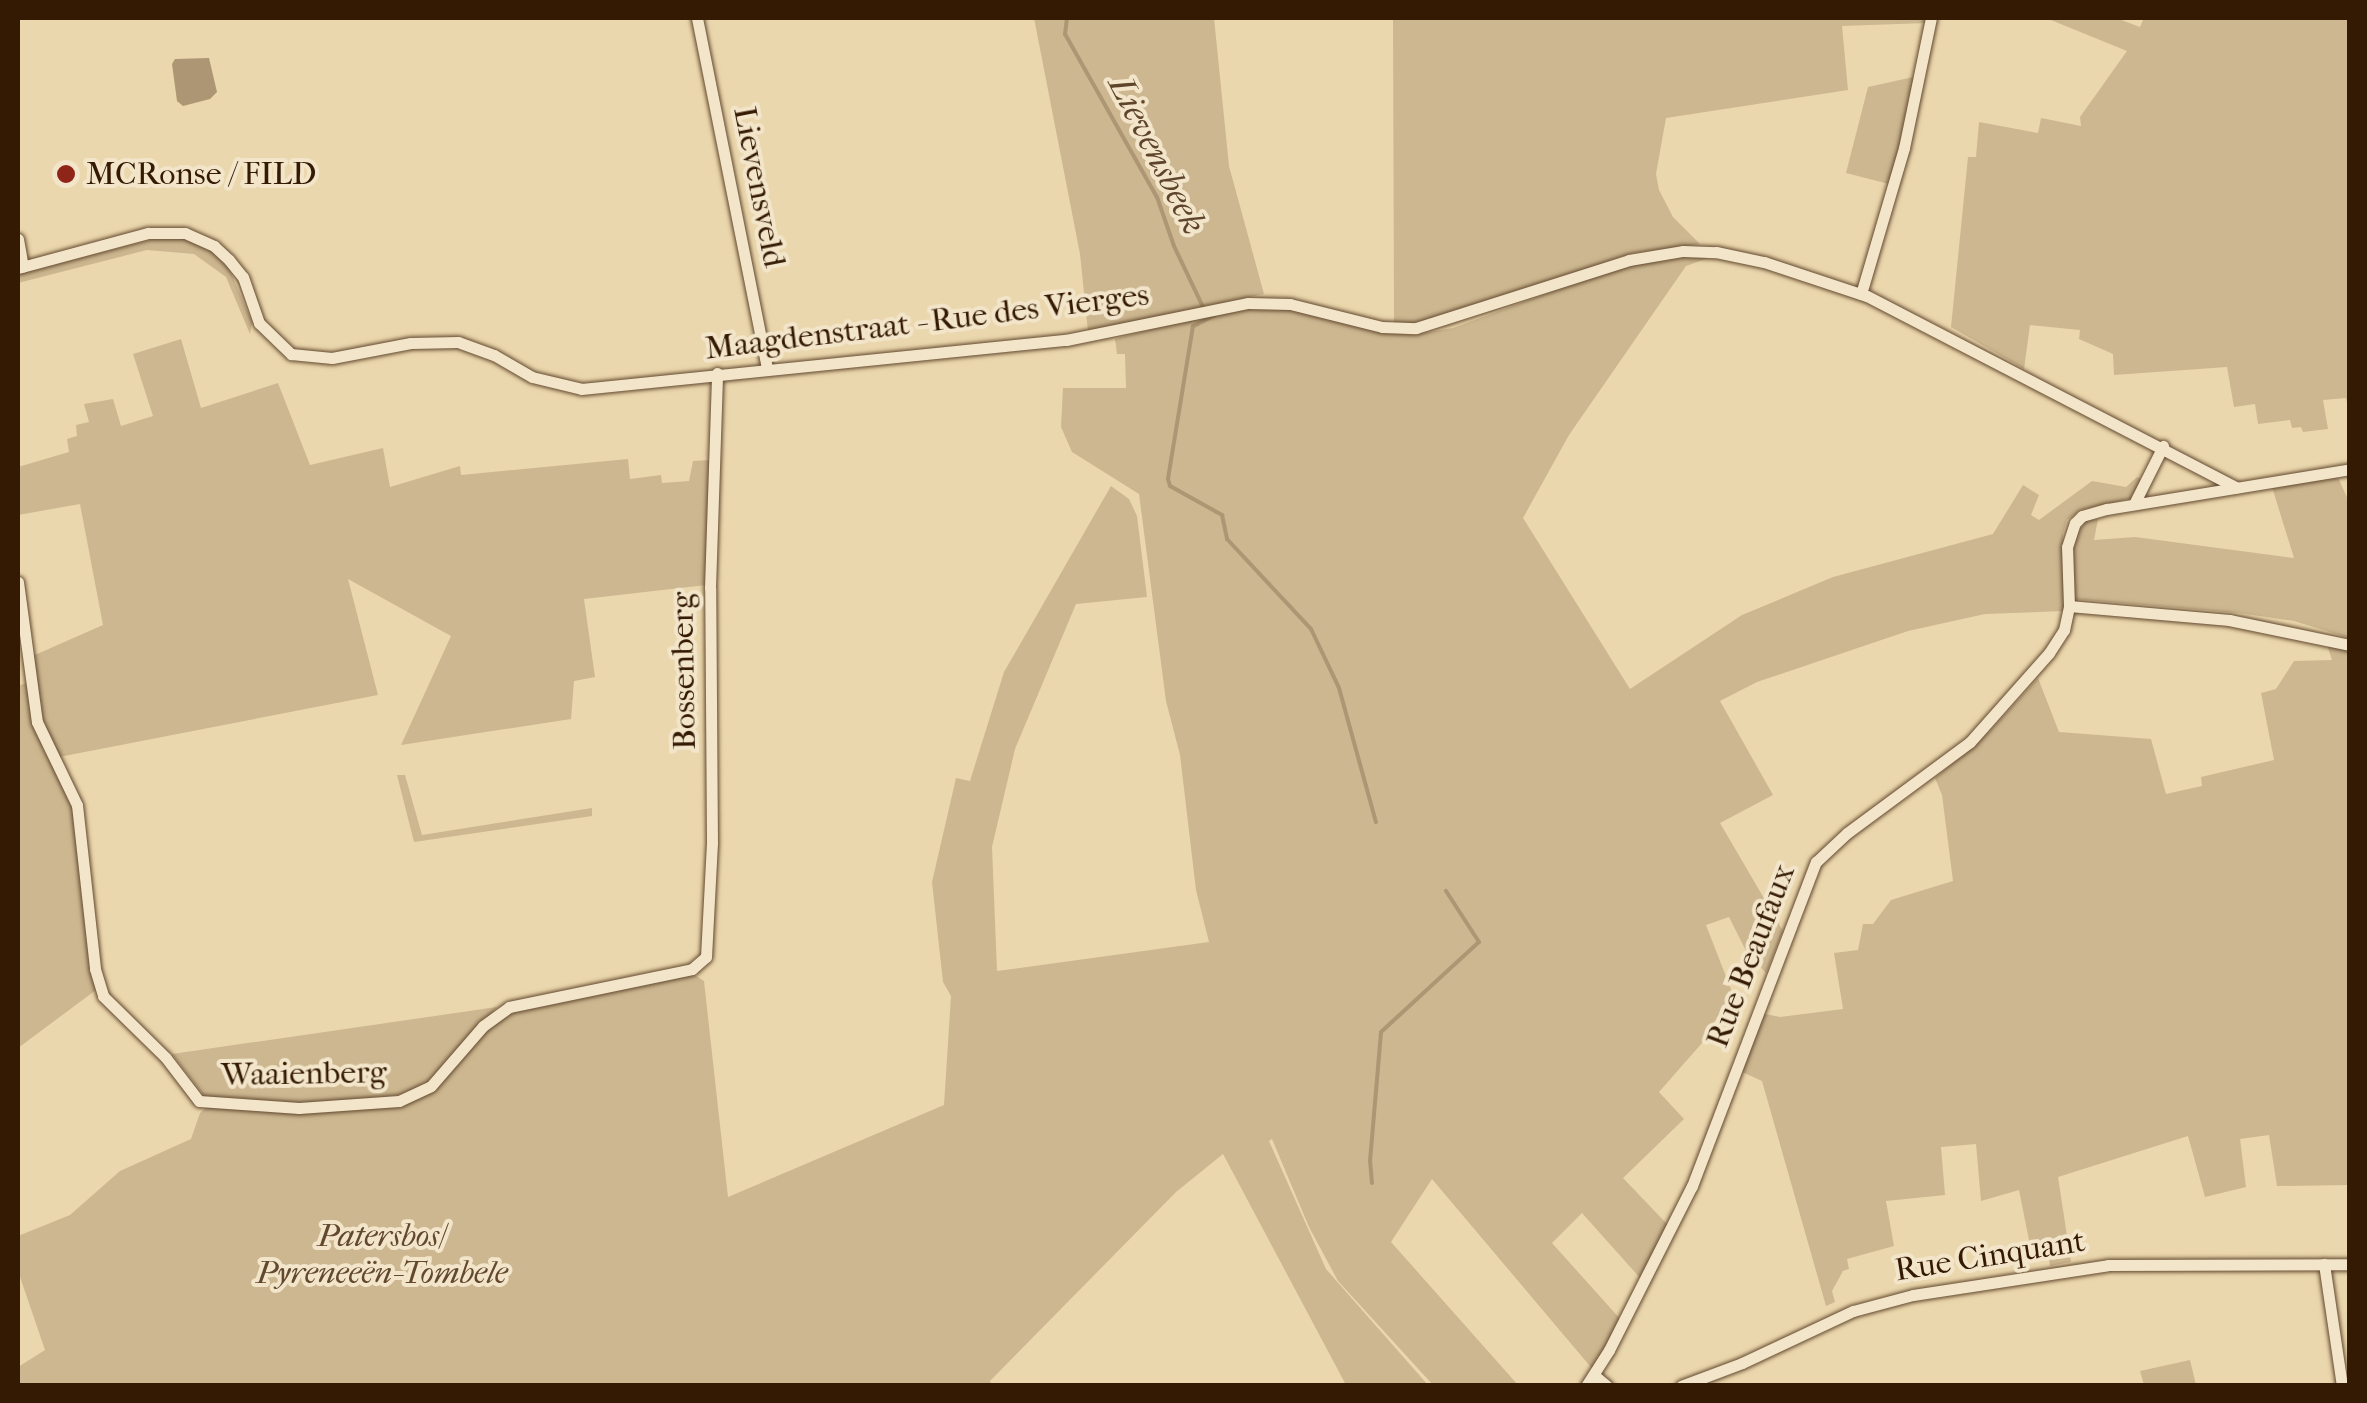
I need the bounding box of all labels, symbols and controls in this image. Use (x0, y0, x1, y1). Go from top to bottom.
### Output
water label: Lievensbeek (1099, 69, 1215, 241)
street label: Lievensveld (725, 103, 793, 271)
place label: MCRonse / FILD (86, 155, 316, 193)
marker: MCRonse / FILD (55, 163, 77, 185)
street label: Maagdenstraat - Rue des Vierges (703, 276, 1151, 368)
street label: Bossenberg (663, 592, 705, 750)
street label: Rue Beaufaux (1699, 859, 1803, 1053)
street label: Waaienberg (221, 1053, 387, 1095)
park label: Patersbos/ Pyreneeën-Tombele (256, 1218, 508, 1293)
street label: Rue Cinquant (1892, 1222, 2088, 1290)

